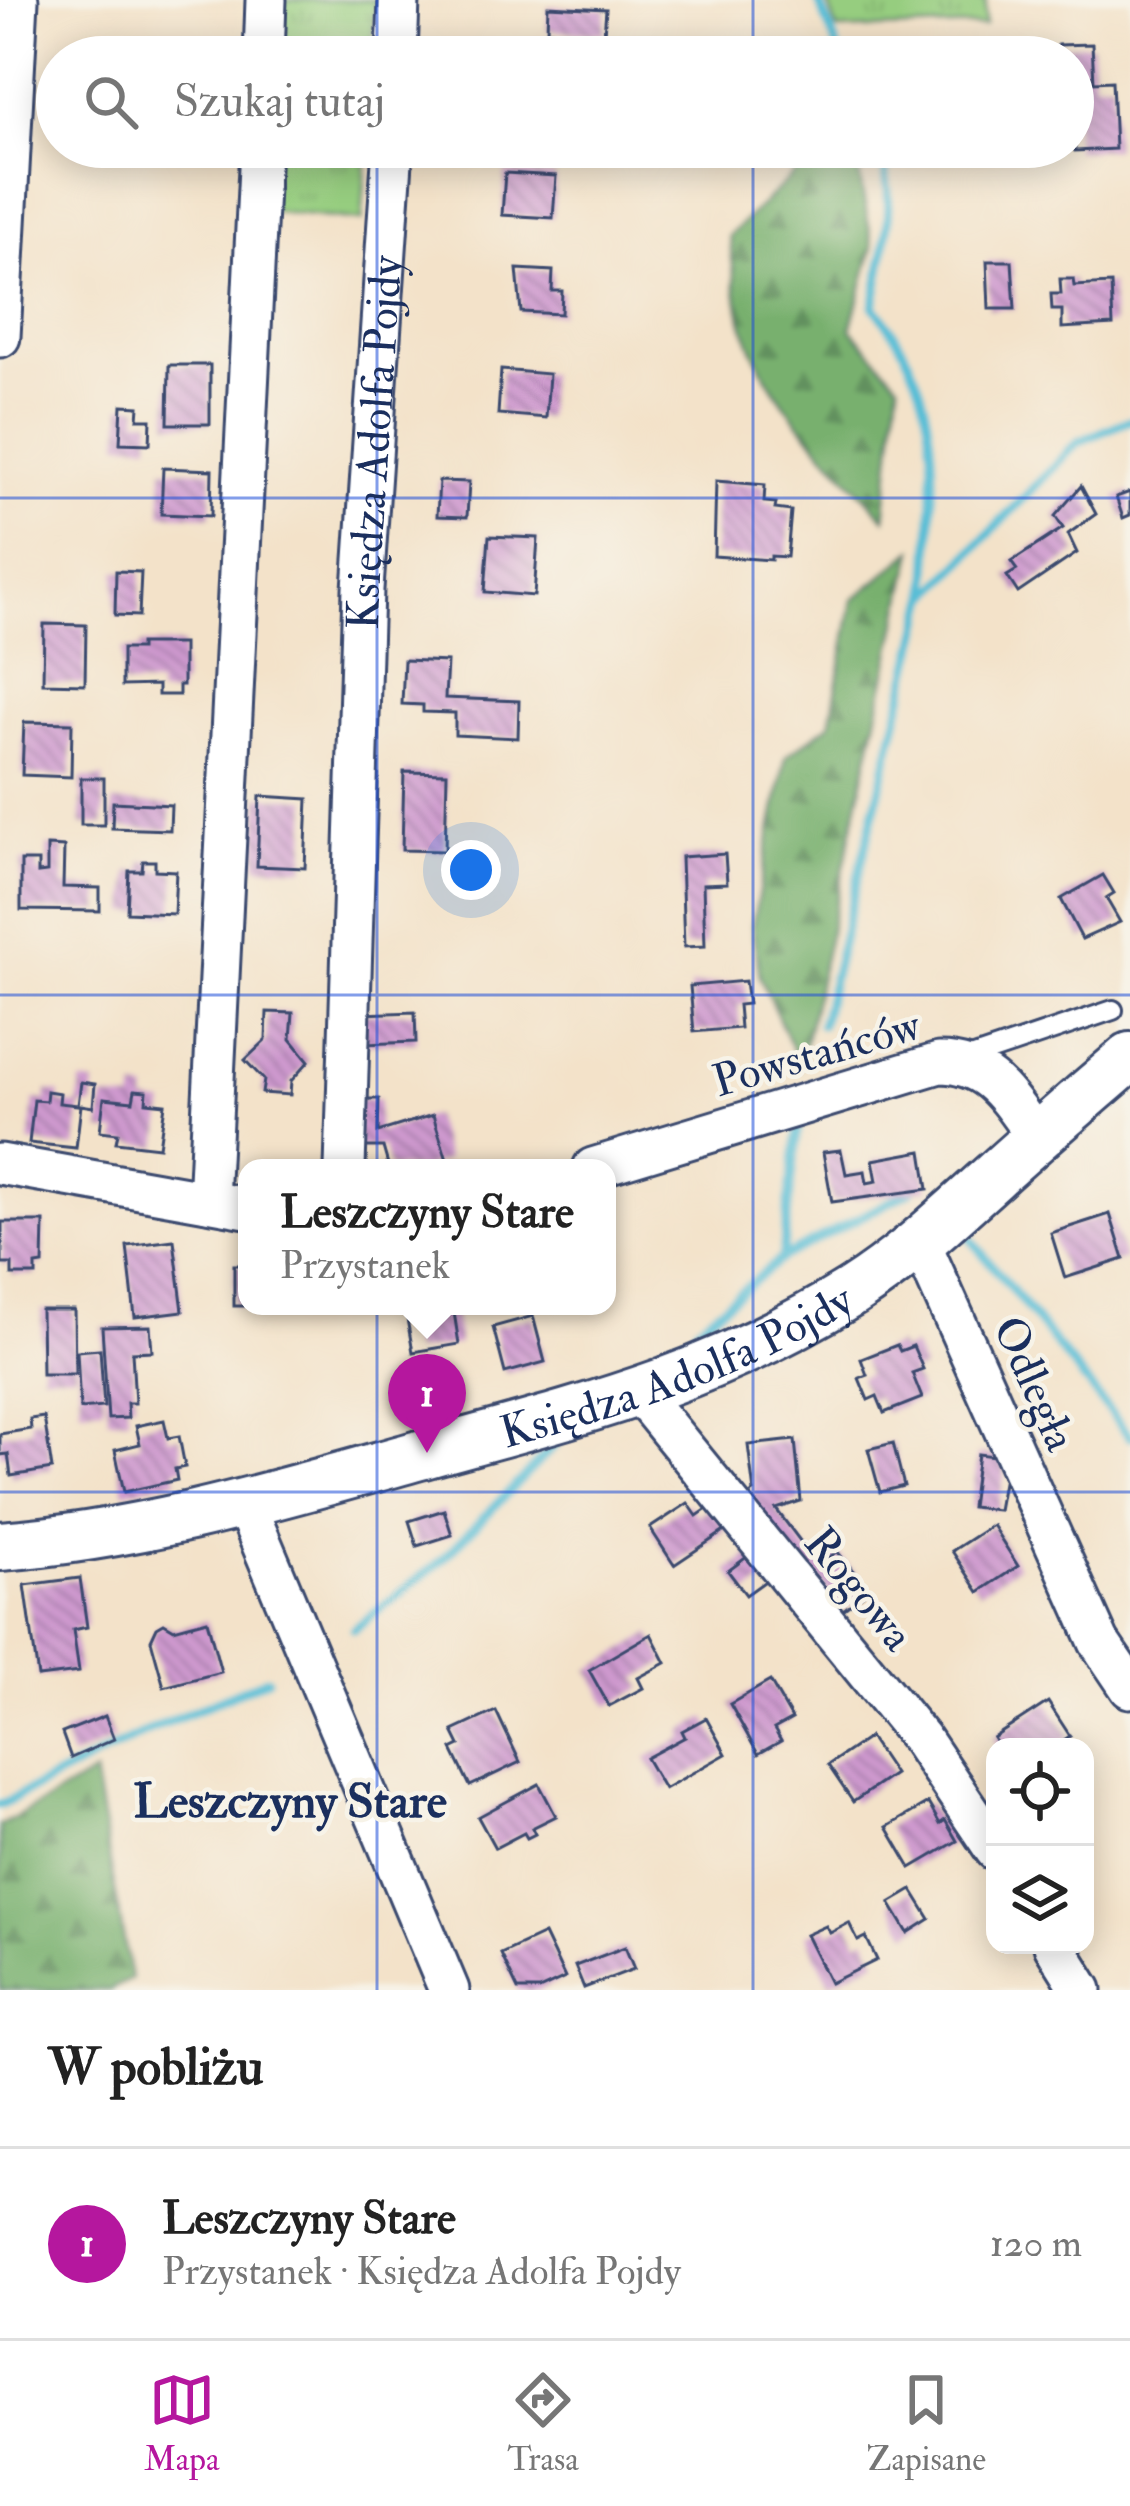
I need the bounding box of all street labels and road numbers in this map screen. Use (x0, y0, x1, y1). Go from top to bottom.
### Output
street label: Księdza Adolfa Pojdy (336, 253, 416, 631)
street label: Powstańców (706, 997, 928, 1110)
street label: Księdza Adolfa Pojdy (494, 1272, 864, 1462)
street label: Odległa (980, 1308, 1089, 1460)
street label: Rogowa (792, 1516, 926, 1663)

